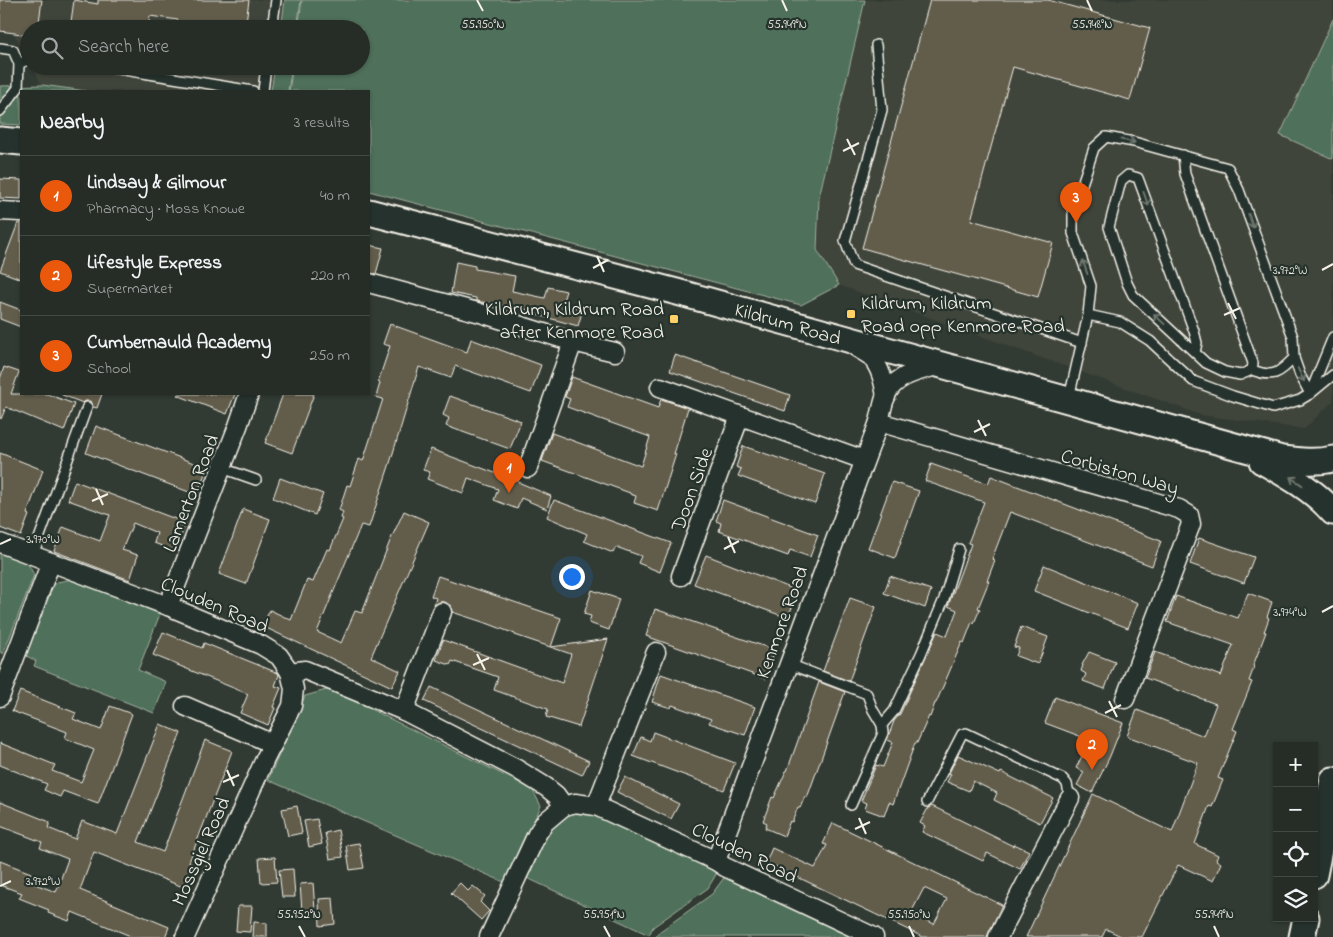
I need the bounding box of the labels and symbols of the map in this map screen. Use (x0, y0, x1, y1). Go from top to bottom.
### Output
text: 55.950°N (461, 16, 505, 34)
text: 55.949°N (767, 16, 807, 34)
text: 55.948°N (1072, 16, 1112, 34)
one-way arrow (1120, 137, 1136, 146)
pin: 3 (1060, 182, 1092, 223)
one-way arrow (1142, 190, 1151, 206)
one-way arrow (1247, 213, 1256, 229)
one-way arrow (1080, 260, 1089, 275)
text: 3.972°W (1273, 262, 1307, 280)
place label: Kildrum, Kildrum Road opp Kenmore Road (861, 290, 1065, 342)
place label: Kildrum, Kildrum Road after Kenmore Road (485, 296, 664, 348)
street label: Kildrum Road (731, 296, 844, 354)
marker: Kildrum, Kildrum Road opp Kenmore Road (845, 308, 857, 320)
marker: Kildrum, Kildrum Road after Kenmore Road (668, 313, 680, 325)
one-way arrow (1152, 313, 1165, 325)
one-way arrow (1296, 367, 1306, 382)
street label: Lamerton Road (157, 431, 228, 557)
street label: Corbiston Way (1057, 443, 1182, 504)
street label: Doon Side (665, 444, 722, 537)
pin: 1 (493, 452, 525, 493)
one-way arrow (1289, 476, 1303, 486)
text: 3.970°W (26, 531, 60, 549)
street label: Kenmore Road (750, 562, 817, 683)
your location (559, 564, 585, 590)
street label: Clouden Road (156, 571, 272, 642)
text: 3.974°W (1273, 604, 1307, 622)
pin: 2 (1076, 729, 1108, 770)
street label: Mossgiel Road (165, 793, 240, 911)
street label: Clouden Road (686, 816, 802, 892)
text: 3.972°W (26, 873, 60, 891)
text: 55.952°N (277, 906, 321, 924)
text: 55.951°N (583, 906, 625, 924)
text: 55.950°N (887, 906, 931, 924)
text: 55.949°N (1194, 906, 1234, 924)

